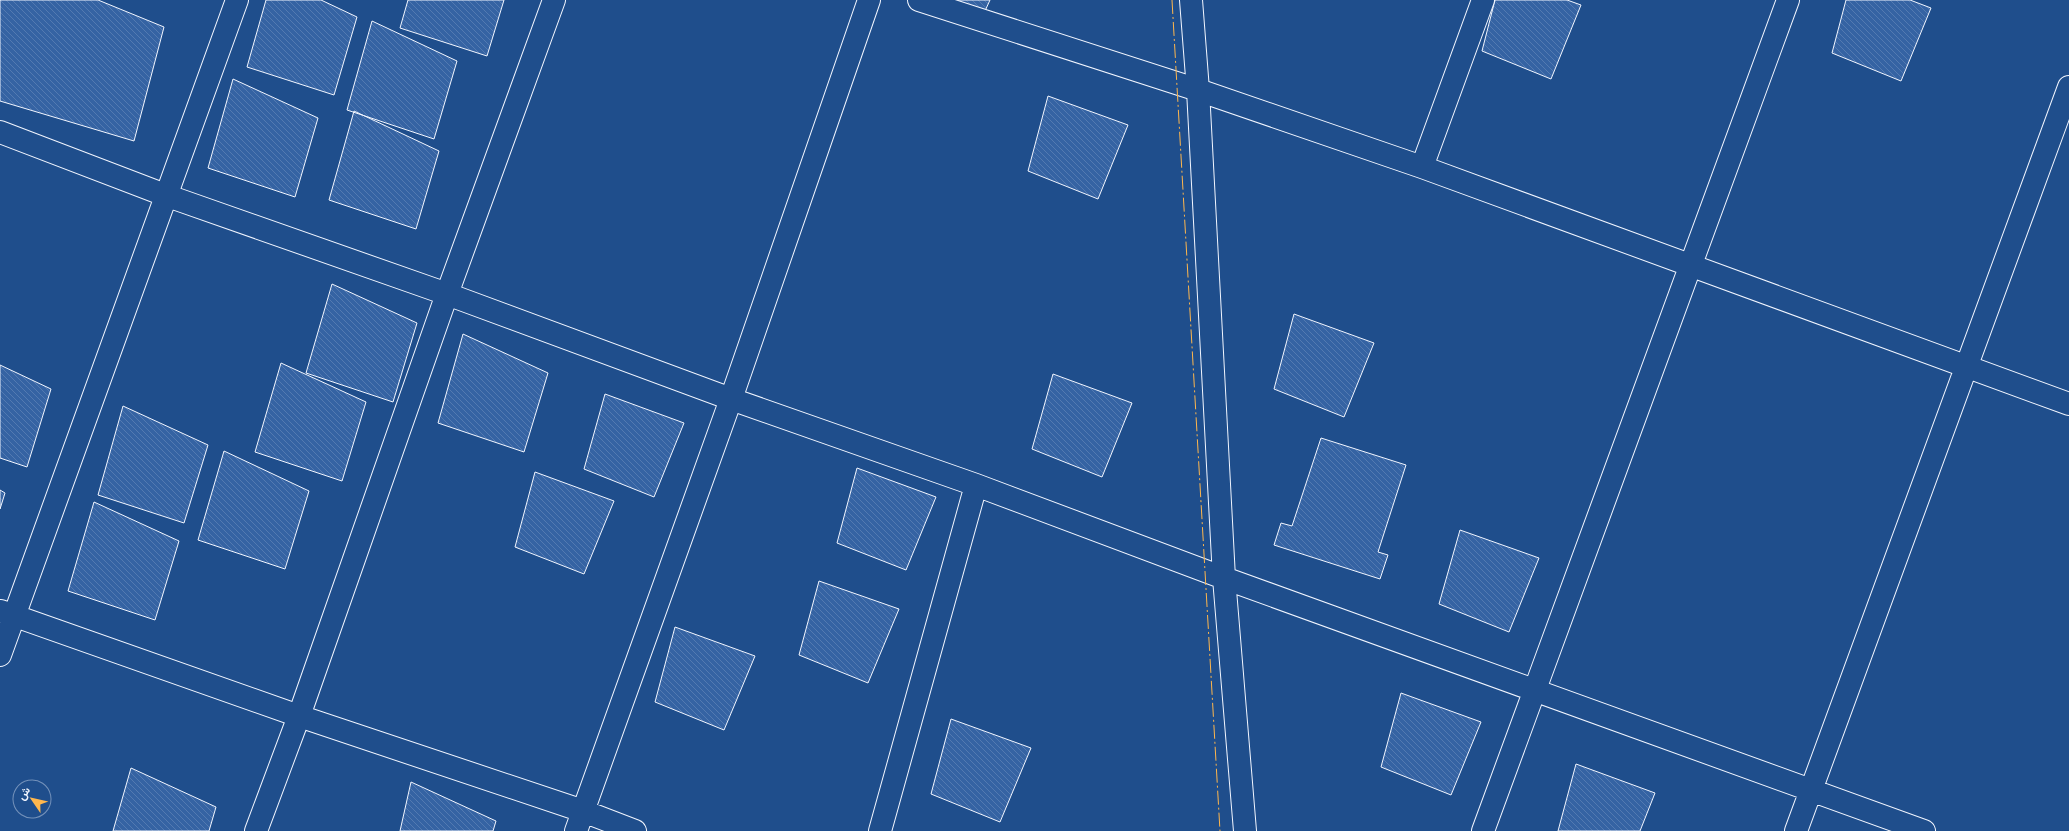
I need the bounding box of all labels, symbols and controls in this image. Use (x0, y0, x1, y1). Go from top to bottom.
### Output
north arrow (12, 779, 52, 819)
text: ش (15, 785, 33, 803)

